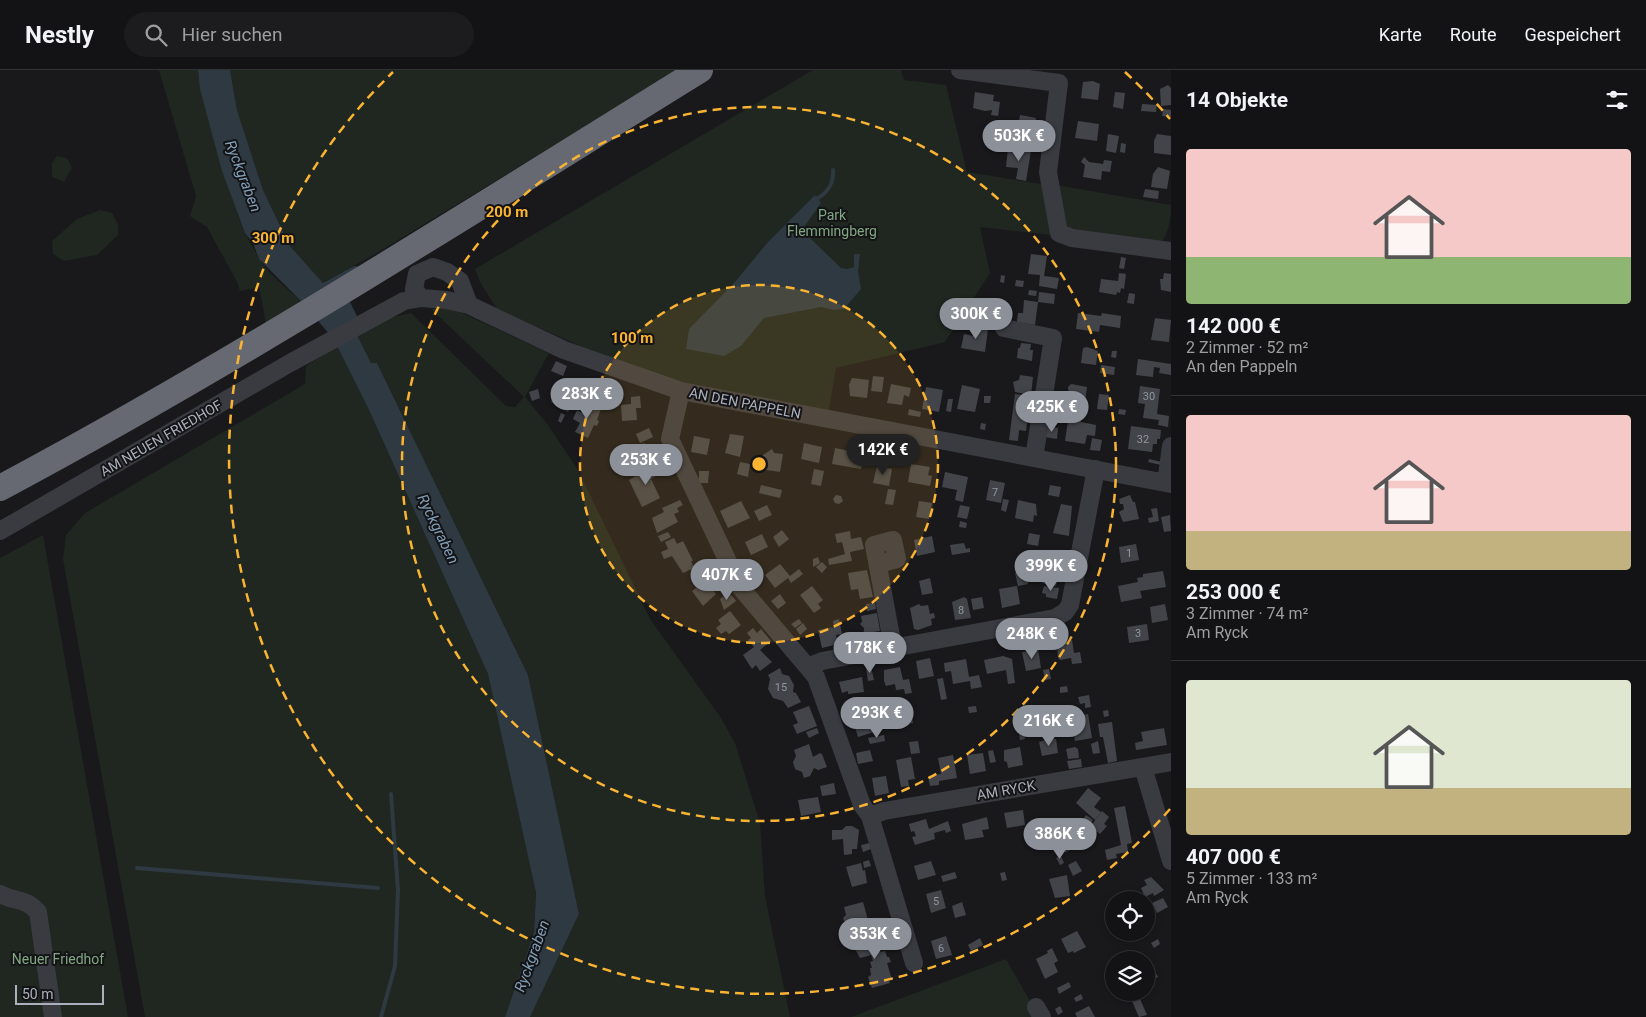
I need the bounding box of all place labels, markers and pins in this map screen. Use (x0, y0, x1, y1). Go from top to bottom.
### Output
pin: 503K € (978, 119, 1060, 162)
pin: 300K € (935, 298, 1017, 340)
pin: 283K € (546, 378, 628, 420)
pin: 425K € (1011, 390, 1093, 433)
pin: 142K € (842, 434, 924, 476)
pin: 253K € (605, 444, 687, 486)
centre of rings (750, 455, 768, 473)
pin: 399K € (1010, 550, 1092, 592)
pin: 407K € (686, 558, 768, 601)
pin: 248K € (991, 618, 1073, 660)
pin: 178K € (829, 632, 911, 674)
pin: 293K € (836, 696, 918, 739)
pin: 216K € (1008, 704, 1090, 747)
pin: 386K € (1019, 818, 1101, 860)
pin: 353K € (834, 918, 916, 960)

